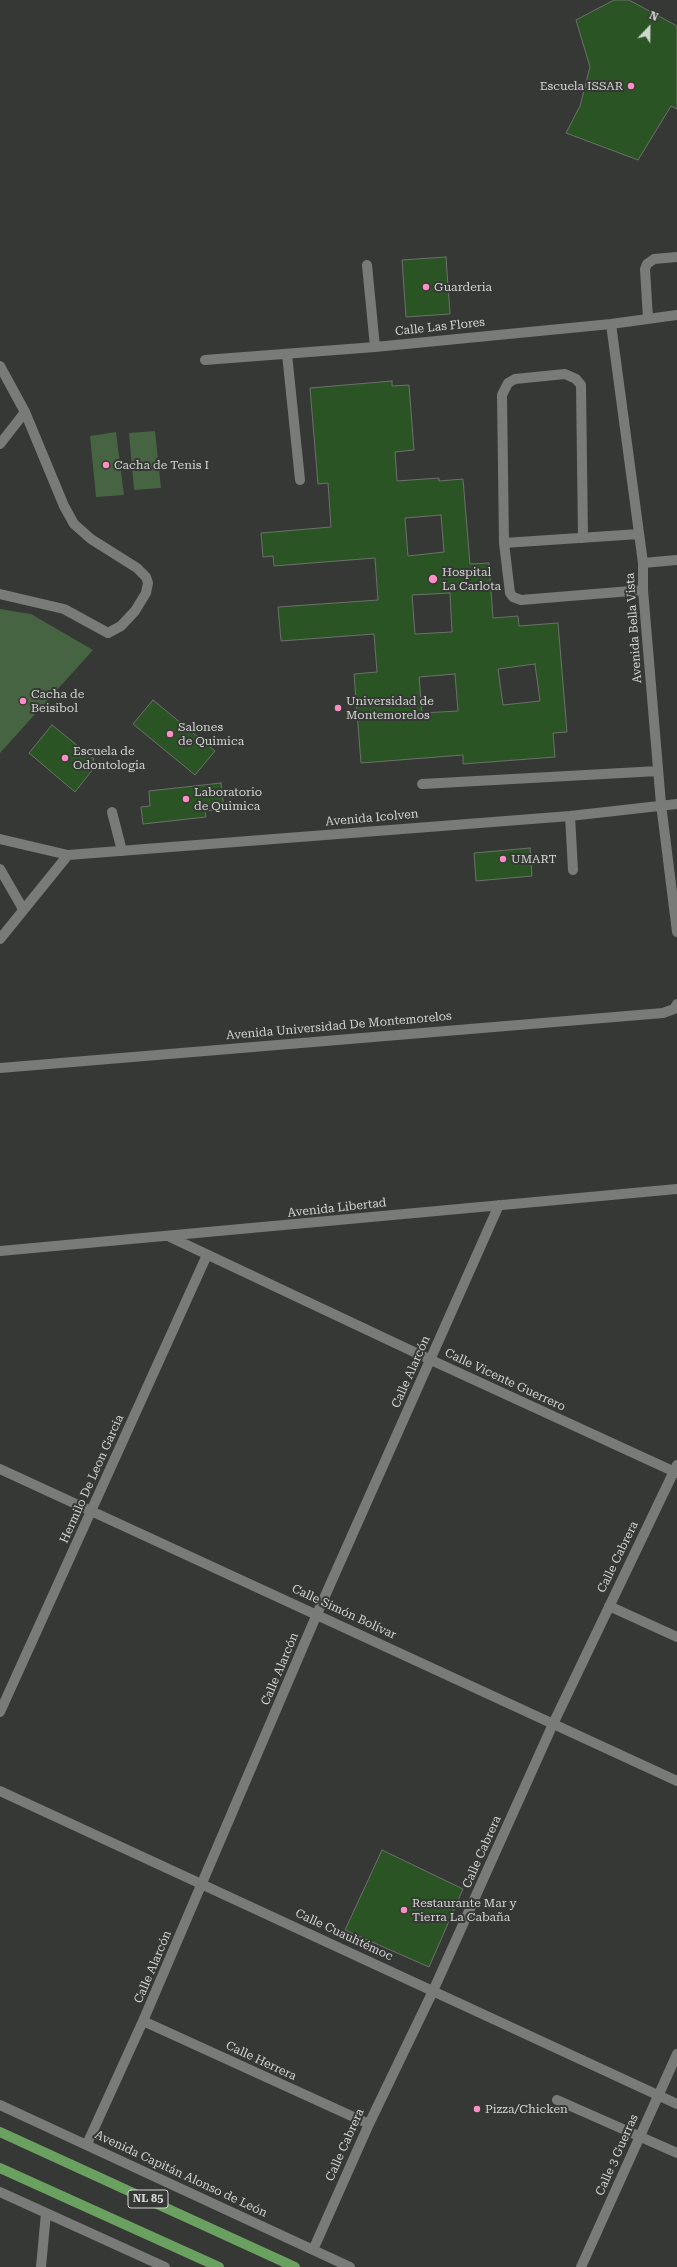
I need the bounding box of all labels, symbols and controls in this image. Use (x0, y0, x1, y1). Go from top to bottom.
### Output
north arrow (629, 8, 669, 48)
text: N (647, 9, 660, 24)
place label: Escuela ISSAR (540, 79, 623, 93)
marker: Escuela ISSAR (626, 81, 636, 91)
place label: Guarderia (434, 280, 492, 294)
marker: Guarderia (421, 282, 431, 292)
street label: Calle Las Flores (394, 315, 486, 339)
place label: Cacha de Tenis I (114, 458, 209, 472)
marker: Cacha de Tenis I (101, 460, 111, 470)
place label: Hospital La Carlota (442, 565, 501, 593)
street label: Avenida Bella Vista (623, 572, 645, 684)
marker: Hospital La Carlota (427, 573, 439, 585)
place label: Cacha de Beisibol (31, 687, 84, 715)
place label: Universidad de Montemorelos (346, 694, 434, 722)
marker: Cacha de Beisibol (18, 696, 28, 706)
marker: Universidad de Montemorelos (333, 703, 343, 713)
place label: Salones de Quimica (178, 720, 244, 748)
marker: Salones de Quimica (165, 729, 175, 739)
place label: Escuela de Odontologia (73, 744, 145, 772)
marker: Escuela de Odontologia (60, 753, 70, 763)
place label: Laboratorio de Quimica (194, 785, 262, 813)
marker: Laboratorio de Quimica (181, 794, 191, 804)
street label: Avenida Icolven (325, 807, 419, 829)
place label: UMART (511, 852, 557, 866)
marker: UMART (498, 854, 508, 864)
street label: Avenida Universidad De Montemorelos (226, 1009, 452, 1043)
street label: Avenida Libertad (287, 1196, 387, 1220)
street label: Calle Alarcón (389, 1334, 433, 1410)
street label: Calle Vicente Guerrero (442, 1346, 568, 1414)
street label: Hermilo De Leon Garcia (57, 1412, 127, 1546)
street label: Calle Cabrera (594, 1519, 642, 1595)
street label: Calle Simón Bolívar (289, 1581, 399, 1643)
street label: Calle Alarcón (258, 1630, 302, 1708)
street label: Calle Cabrera (460, 1814, 504, 1890)
place label: Restaurante Mar y Tierra La Cabaña (412, 1896, 517, 1924)
marker: Restaurante Mar y Tierra La Cabaña (399, 1905, 409, 1915)
street label: Calle Cuauhtémoc (293, 1906, 395, 1964)
street label: Calle Alarcón (131, 1928, 175, 2006)
street label: Calle Herrera (223, 2038, 299, 2084)
place label: Pizza/Chicken (485, 2102, 568, 2116)
marker: Pizza/Chicken (472, 2104, 482, 2114)
street label: Calle Cabrera (323, 2107, 367, 2183)
street label: Calle 3 Guerras (593, 2112, 641, 2198)
street label: Avenida Capitán Alonso de León (92, 2128, 270, 2220)
road number: NL 85 (128, 2190, 168, 2208)

